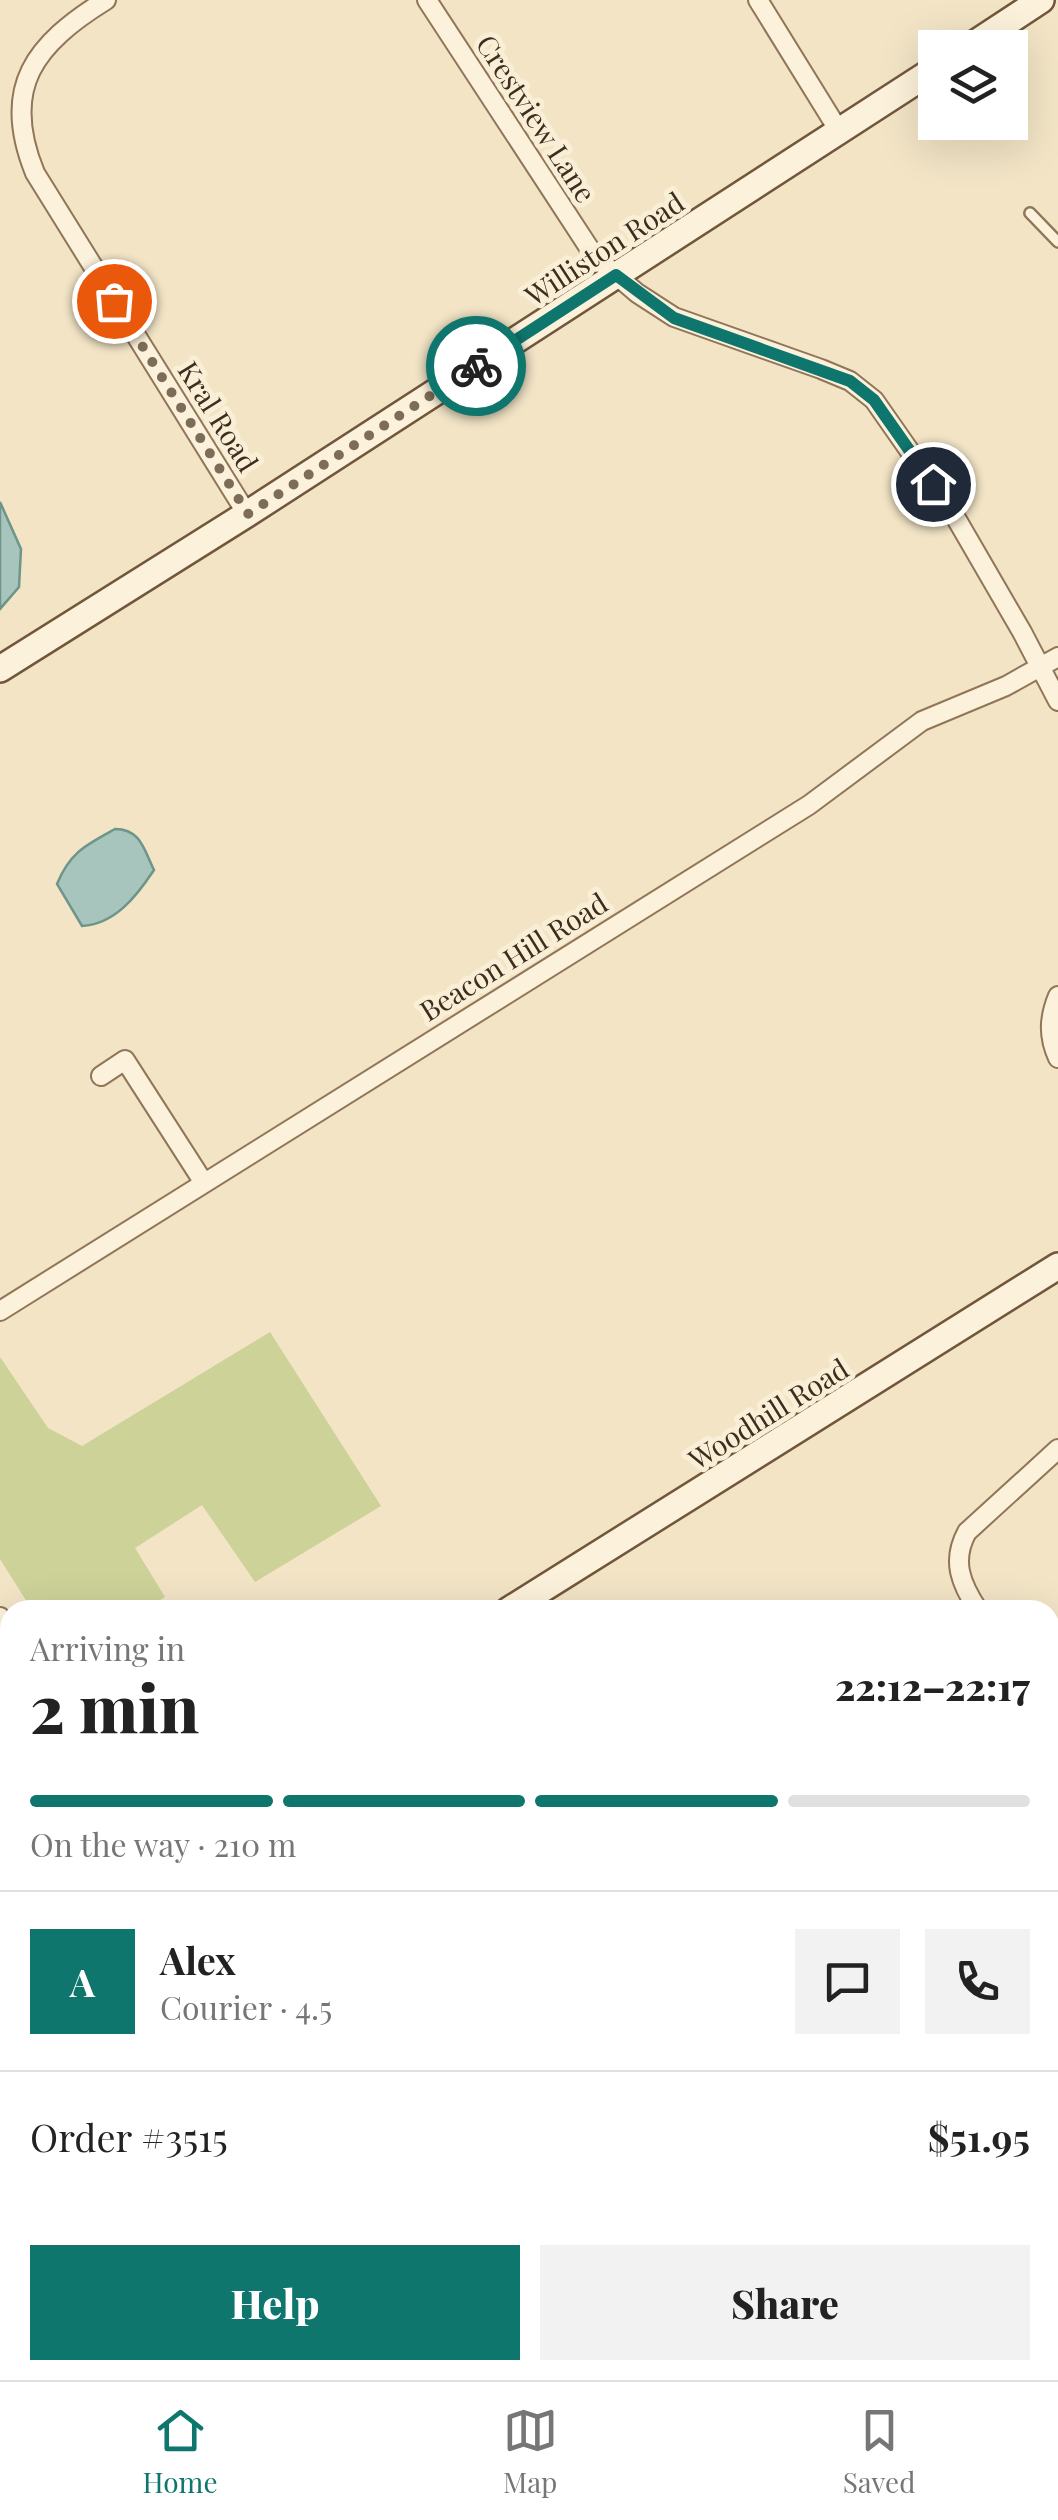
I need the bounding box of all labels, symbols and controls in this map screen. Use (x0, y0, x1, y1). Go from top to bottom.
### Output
street label: Crestview Lane (469, 27, 605, 209)
map controls (918, 30, 1028, 140)
button: layers (918, 30, 1028, 140)
street label: Williston Road (517, 183, 691, 314)
pin (72, 259, 157, 344)
icon: bag (87, 274, 142, 329)
courier (426, 316, 526, 416)
icon: bike (449, 339, 504, 394)
street label: Kral Road (171, 354, 267, 478)
pin (891, 442, 976, 527)
icon: home (906, 457, 961, 512)
street label: Beacon Hill Road (412, 884, 614, 1028)
street label: Woodhill Road (680, 1349, 855, 1477)
text: Arriving in (30, 1626, 185, 1669)
text: 22:12–22:17 (835, 1660, 1030, 1711)
text: 2 min (30, 1663, 199, 1749)
text: On the way · 210 m (30, 1822, 296, 1865)
button: chat (795, 1929, 900, 2034)
button: phone (925, 1929, 1030, 2034)
text: Alex (160, 1934, 236, 1985)
text: A (70, 1956, 95, 2007)
text: Courier · 4.5 (160, 1985, 332, 2028)
text: Order #3515 (30, 2111, 228, 2162)
text: $51.95 (928, 2111, 1030, 2162)
button: Help (30, 2245, 520, 2360)
button: Share (540, 2245, 1030, 2360)
tab: Home (143, 2403, 218, 2500)
tab: Map (503, 2403, 558, 2500)
tab: Saved (843, 2403, 915, 2500)

